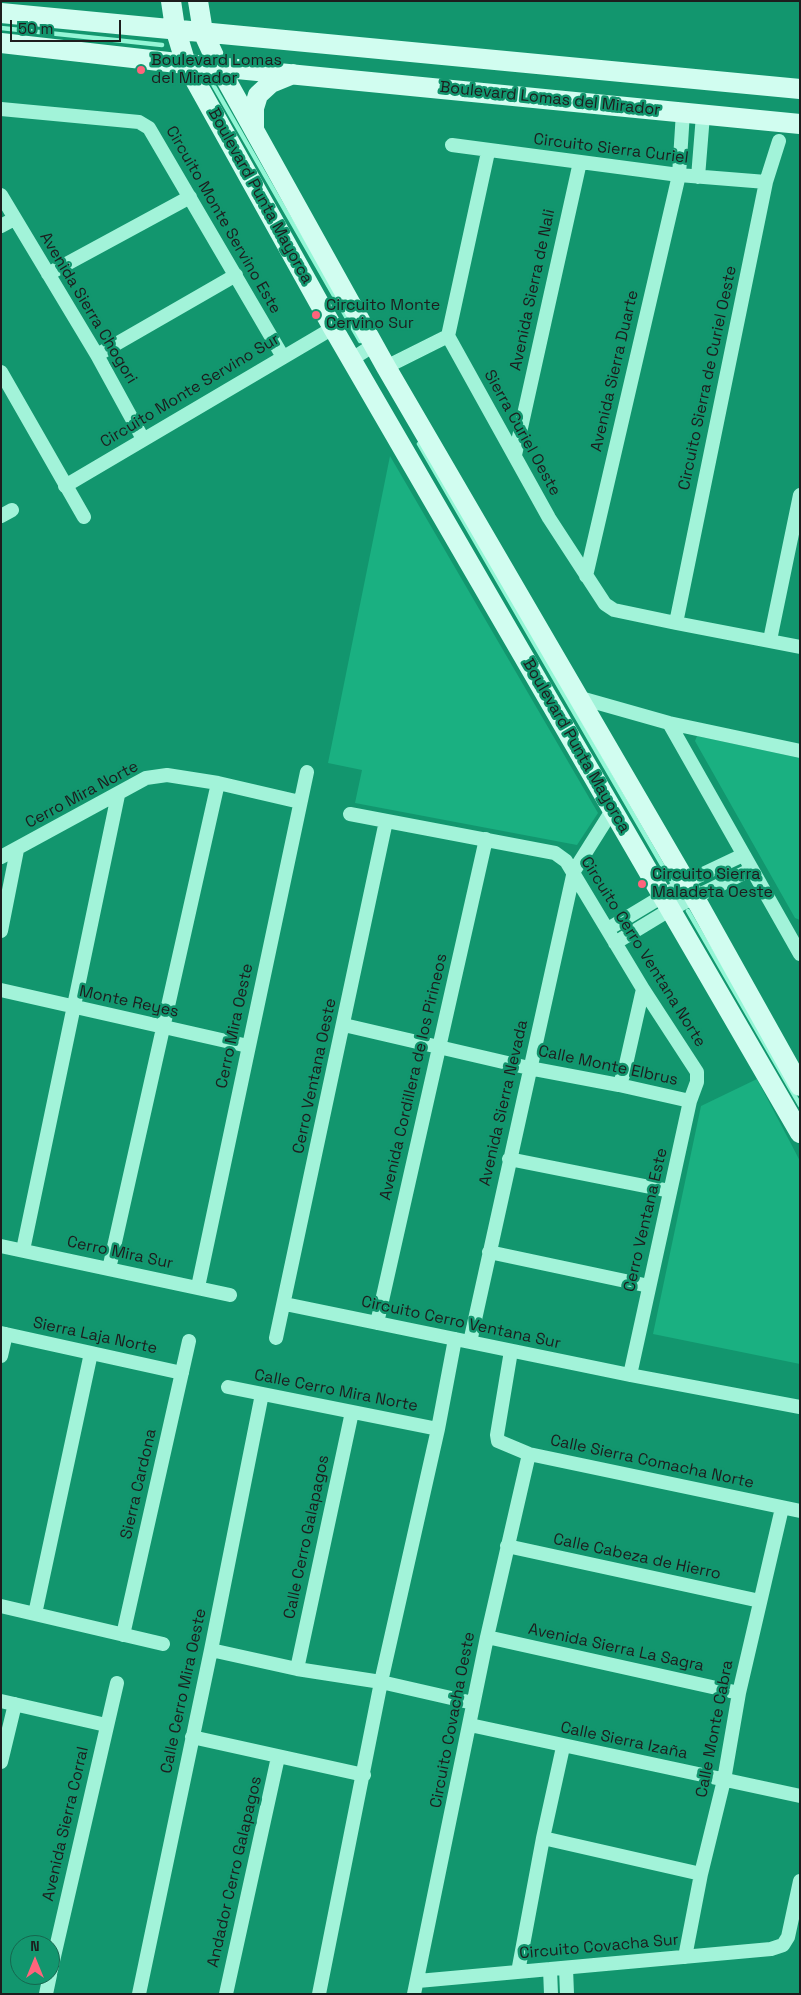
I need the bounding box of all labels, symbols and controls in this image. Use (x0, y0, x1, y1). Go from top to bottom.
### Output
scale bar (12, 10, 124, 42)
text: 50 m (18, 19, 53, 38)
place label: Boulevard Lomas del Mirador (151, 51, 282, 89)
marker: Boulevard Lomas del Mirador (135, 64, 147, 76)
street label: Boulevard Lomas del Mirador (439, 78, 661, 120)
street label: Boulevard Punta Mayorca (204, 105, 316, 287)
street label: Circuito Monte Servino Este (161, 123, 285, 317)
street label: Circuito Sierra Curiel (532, 130, 690, 168)
street label: Avenida Sierra de Nali (506, 207, 560, 373)
street label: Avenida Sierra Chogori (35, 229, 141, 387)
street label: Circuito Sierra de Curiel Oeste (675, 264, 741, 492)
street label: Avenida Sierra Duarte (587, 288, 643, 454)
place label: Circuito Monte Cervino Sur (326, 296, 440, 334)
marker: Circuito Monte Cervino Sur (310, 309, 322, 321)
street label: Circuito Monte Servino Sur (97, 330, 283, 452)
street label: Sierra Curiel Oeste (479, 367, 565, 499)
street label: Boulevard Punta Mayorca (518, 656, 634, 836)
street label: Cerro Mira Norte (22, 757, 142, 833)
street label: Circuito Cerro Ventana Norte (576, 853, 710, 1051)
place label: Circuito Sierra Maladeta Oeste (652, 865, 773, 903)
marker: Circuito Sierra Maladeta Oeste (636, 878, 648, 890)
street label: Avenida Cordillera de los Pirineos (376, 952, 452, 1202)
street label: Cerro Mira Oeste (212, 962, 258, 1090)
street label: Monte Reyes (77, 982, 181, 1022)
street label: Cerro Ventana Oeste (289, 996, 341, 1156)
street label: Avenida Sierra Nevada (476, 1018, 532, 1188)
street label: Calle Monte Elbrus (536, 1042, 680, 1090)
street label: Cerro Ventana Este (620, 1146, 672, 1294)
street label: Cerro Mira Sur (65, 1232, 175, 1274)
street label: Circuito Cerro Ventana Sur (360, 1292, 562, 1354)
street label: Sierra Laja Norte (31, 1313, 159, 1359)
street label: Calle Cerro Mira Norte (253, 1366, 419, 1416)
street label: Sierra Cardona (117, 1427, 161, 1541)
street label: Calle Sierra Comacha Norte (548, 1431, 756, 1493)
street label: Calle Cerro Galapagos (280, 1453, 334, 1621)
street label: Calle Cabeza de Hierro (551, 1530, 723, 1584)
street label: Calle Cerro Mira Oeste (157, 1607, 211, 1775)
street label: Avenida Sierra La Sagra (526, 1620, 706, 1676)
street label: Circuito Covacha Oeste (426, 1630, 480, 1810)
street label: Calle Monte Cabra (692, 1659, 738, 1799)
street label: Calle Sierra Izaña (559, 1718, 689, 1764)
street label: Avenida Sierra Corral (39, 1745, 93, 1903)
street label: Andador Cerro Galapagos (204, 1774, 266, 1970)
street label: Circuito Covacha Sur (519, 1930, 679, 1964)
north arrow (10, 1935, 60, 1985)
text: N (30, 1937, 40, 1955)

